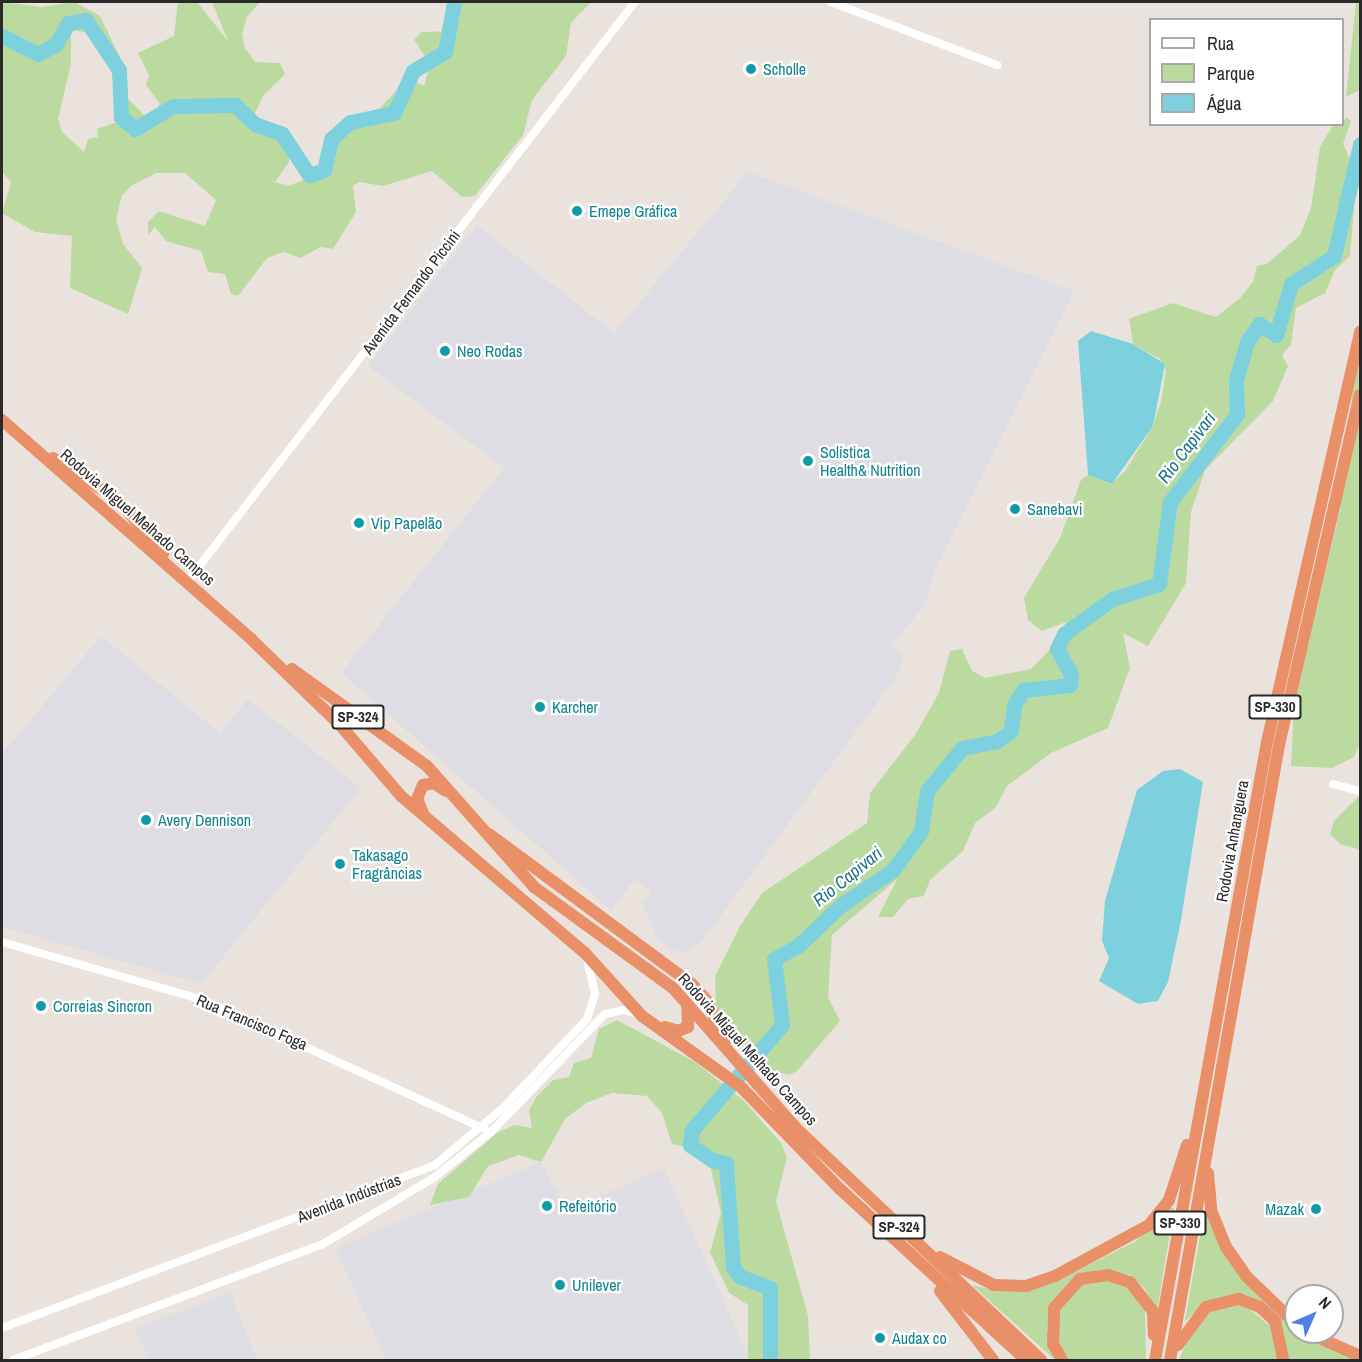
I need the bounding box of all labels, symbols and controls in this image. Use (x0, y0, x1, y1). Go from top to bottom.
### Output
legend (1149, 18, 1344, 126)
text: Rua (1207, 31, 1234, 56)
place label: Scholle (763, 59, 806, 79)
text: Parque (1207, 61, 1255, 86)
marker: Scholle (744, 62, 758, 76)
text: Água (1207, 91, 1241, 116)
place label: Emepe Gráfica (589, 201, 677, 221)
marker: Emepe Gráfica (570, 204, 584, 218)
street label: Avenida Fernando Piccini (358, 226, 464, 358)
place label: Neo Rodas (457, 341, 523, 361)
marker: Neo Rodas (438, 344, 452, 358)
water label: Rio Capivari (1153, 408, 1221, 488)
place label: Solística Health& Nutrition (820, 442, 921, 480)
street label: Rodovia Miguel Melhado Campos (57, 445, 219, 589)
marker: Solística Health& Nutrition (801, 454, 815, 468)
place label: Sanebavi (1027, 499, 1082, 519)
marker: Sanebavi (1008, 502, 1022, 516)
place label: Vip Papelão (371, 513, 442, 533)
marker: Vip Papelão (352, 516, 366, 530)
road number: SP-330 (1248, 695, 1302, 719)
place label: Karcher (552, 697, 598, 717)
marker: Karcher (533, 700, 547, 714)
road number: SP-324 (331, 705, 385, 729)
street label: Rodovia Anhanguera (1212, 778, 1252, 904)
place label: Avery Dennison (158, 810, 251, 830)
marker: Avery Dennison (139, 813, 153, 827)
water label: Rio Capivari (809, 843, 887, 911)
place label: Takasago Fragrâncias (352, 845, 422, 883)
marker: Takasago Fragrâncias (333, 857, 347, 871)
street label: Rodovia Miguel Melhado Campos (675, 969, 821, 1129)
street label: Rua Francisco Foga (194, 990, 310, 1054)
place label: Correias Sincron (53, 996, 152, 1016)
marker: Correias Sincron (34, 999, 48, 1013)
street label: Avenida Indústrias (295, 1169, 403, 1227)
place label: Refeitório (559, 1196, 617, 1216)
marker: Refeitório (540, 1199, 554, 1213)
place label: Mazak (1265, 1199, 1304, 1219)
marker: Mazak (1309, 1202, 1323, 1216)
road number: SP-330 (1153, 1211, 1207, 1235)
road number: SP-324 (872, 1215, 926, 1239)
place label: Unilever (572, 1275, 621, 1295)
marker: Unilever (553, 1278, 567, 1292)
north arrow (1284, 1284, 1344, 1344)
text: N (1314, 1292, 1336, 1314)
place label: Audax co (892, 1328, 947, 1348)
marker: Audax co (873, 1331, 887, 1345)

